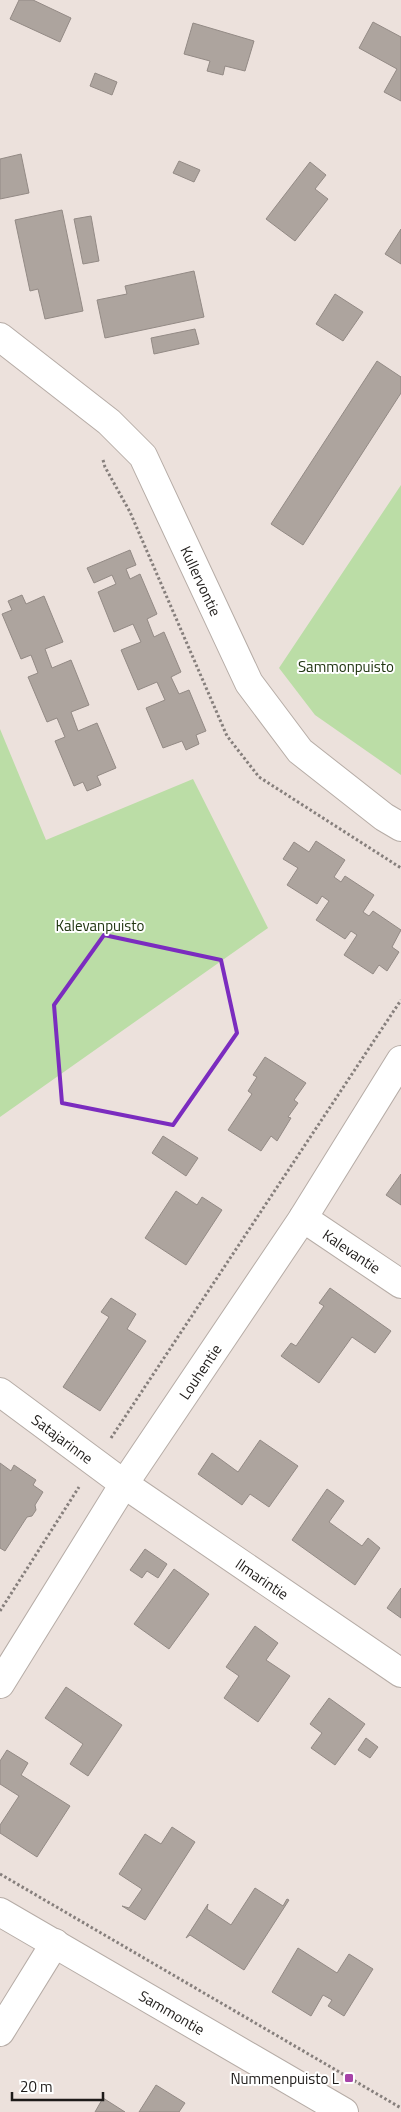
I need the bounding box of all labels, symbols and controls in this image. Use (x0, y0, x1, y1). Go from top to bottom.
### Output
street label: Kullervontie (175, 542, 228, 620)
park label: Sammonpuisto (298, 655, 394, 678)
park label: Kalevanpuisto (56, 914, 145, 937)
street label: Kalevantie (318, 1223, 386, 1279)
street label: Louhentie (173, 1339, 227, 1404)
street label: Satajarinne (27, 1408, 98, 1469)
street label: Ilmarintie (231, 1552, 294, 1605)
street label: Sammontie (135, 1984, 209, 2040)
place label: Nummenpuisto L (230, 2067, 339, 2090)
scale bar (12, 2070, 104, 2102)
marker: Nummenpuisto L (343, 2072, 355, 2084)
text: 20 m (20, 2075, 53, 2098)

